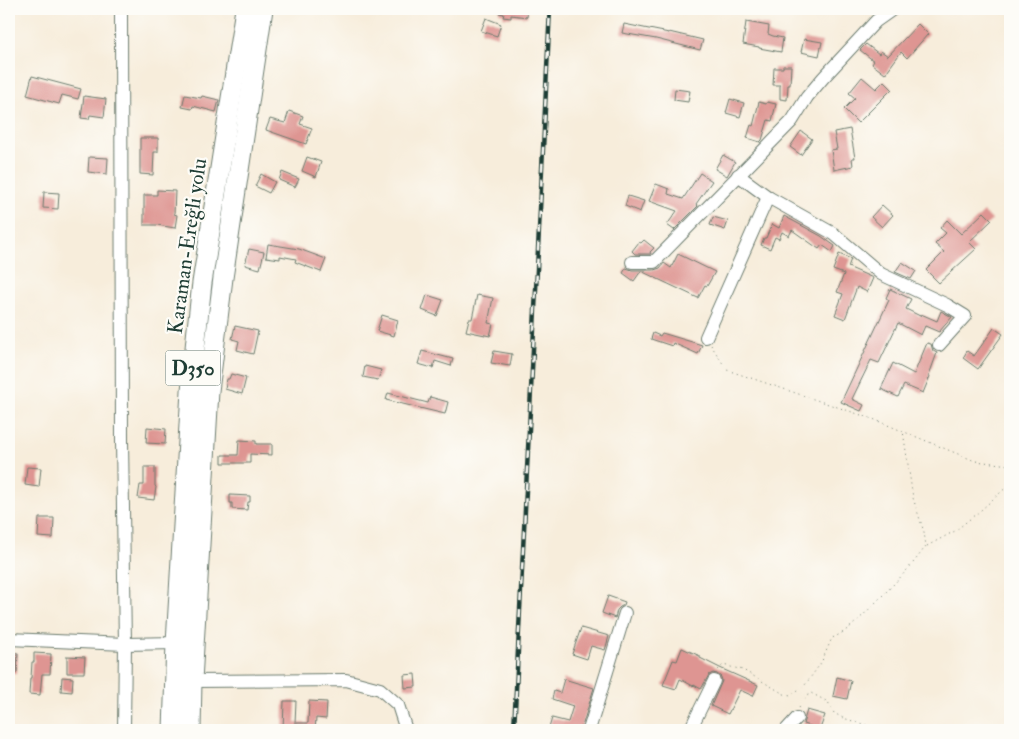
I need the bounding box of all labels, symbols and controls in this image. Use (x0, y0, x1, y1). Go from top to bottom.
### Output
street label: Karaman-Ereğli yolu (162, 156, 213, 336)
road number: D350 (166, 350, 220, 386)

